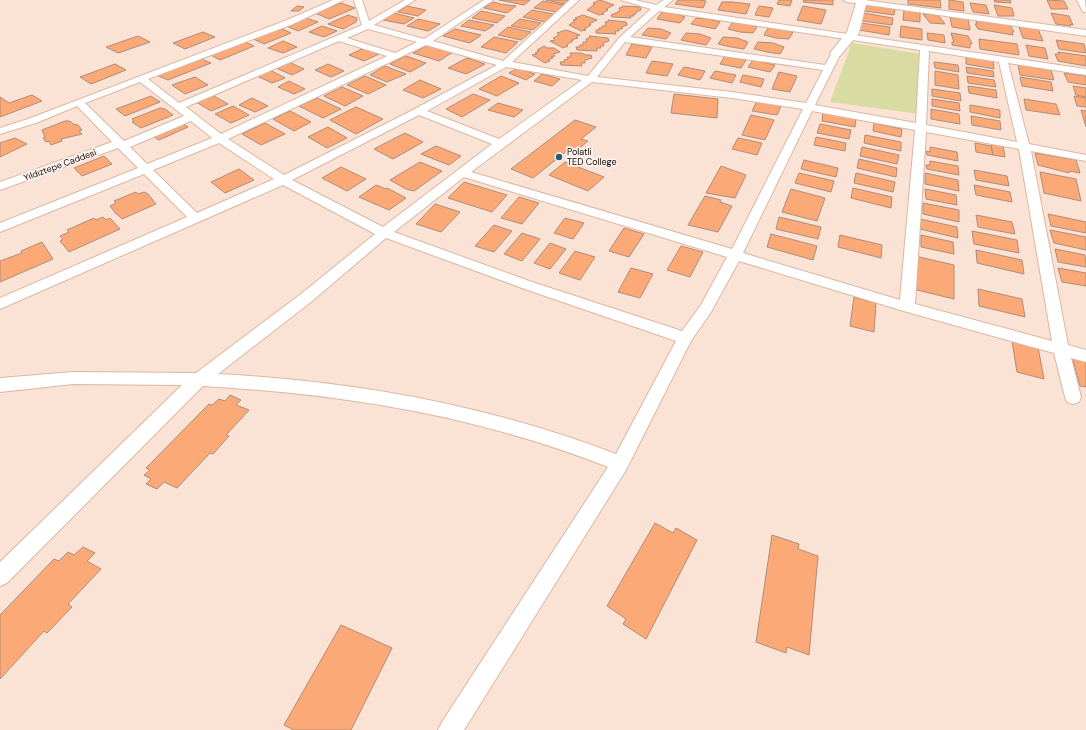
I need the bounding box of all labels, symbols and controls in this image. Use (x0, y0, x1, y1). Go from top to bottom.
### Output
street label: Yıldıztepe Caddesi (22, 146, 98, 184)
place label: Polatli TED College (567, 146, 617, 168)
marker: Polatli TED College (554, 152, 564, 162)

